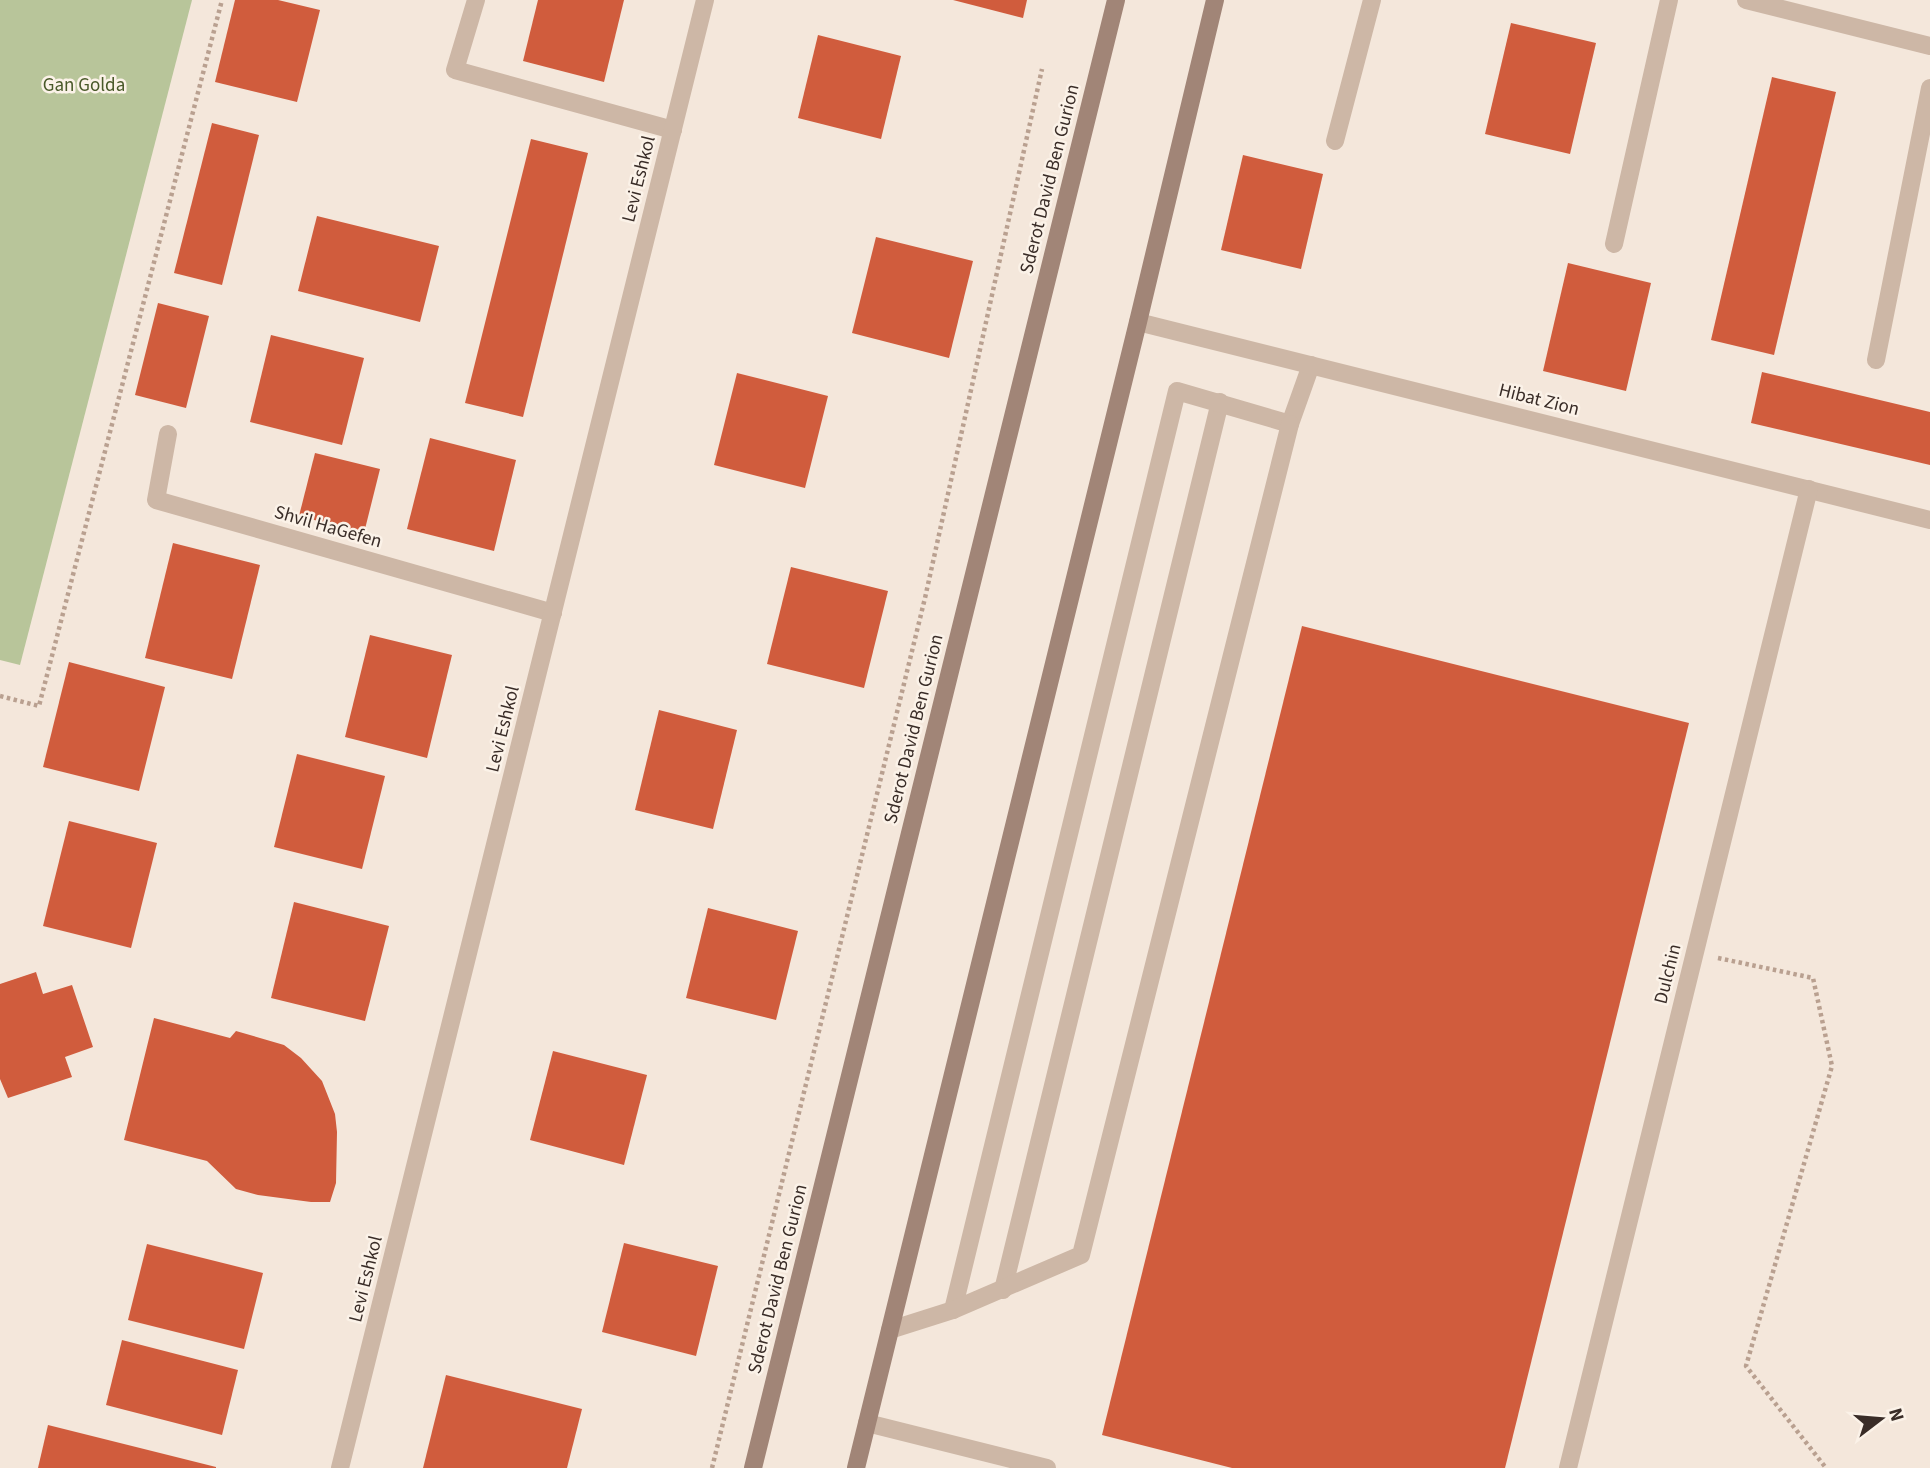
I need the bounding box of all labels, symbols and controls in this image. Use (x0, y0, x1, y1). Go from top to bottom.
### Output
park label: Gan Golda (43, 72, 125, 99)
street label: Sderot David Ben Gurion (1013, 81, 1087, 277)
street label: Levi Eshkol (615, 133, 663, 225)
street label: Hibat Zion (1496, 377, 1582, 423)
street label: Shvil HaGefen (271, 499, 385, 555)
street label: Sderot David Ben Gurion (877, 631, 951, 827)
street label: Levi Eshkol (479, 683, 527, 775)
street label: Dulchin (1648, 941, 1688, 1007)
street label: Sderot David Ben Gurion (741, 1181, 815, 1377)
street label: Levi Eshkol (342, 1233, 390, 1325)
north arrow (1846, 1384, 1916, 1454)
text: N (1881, 1405, 1911, 1425)

